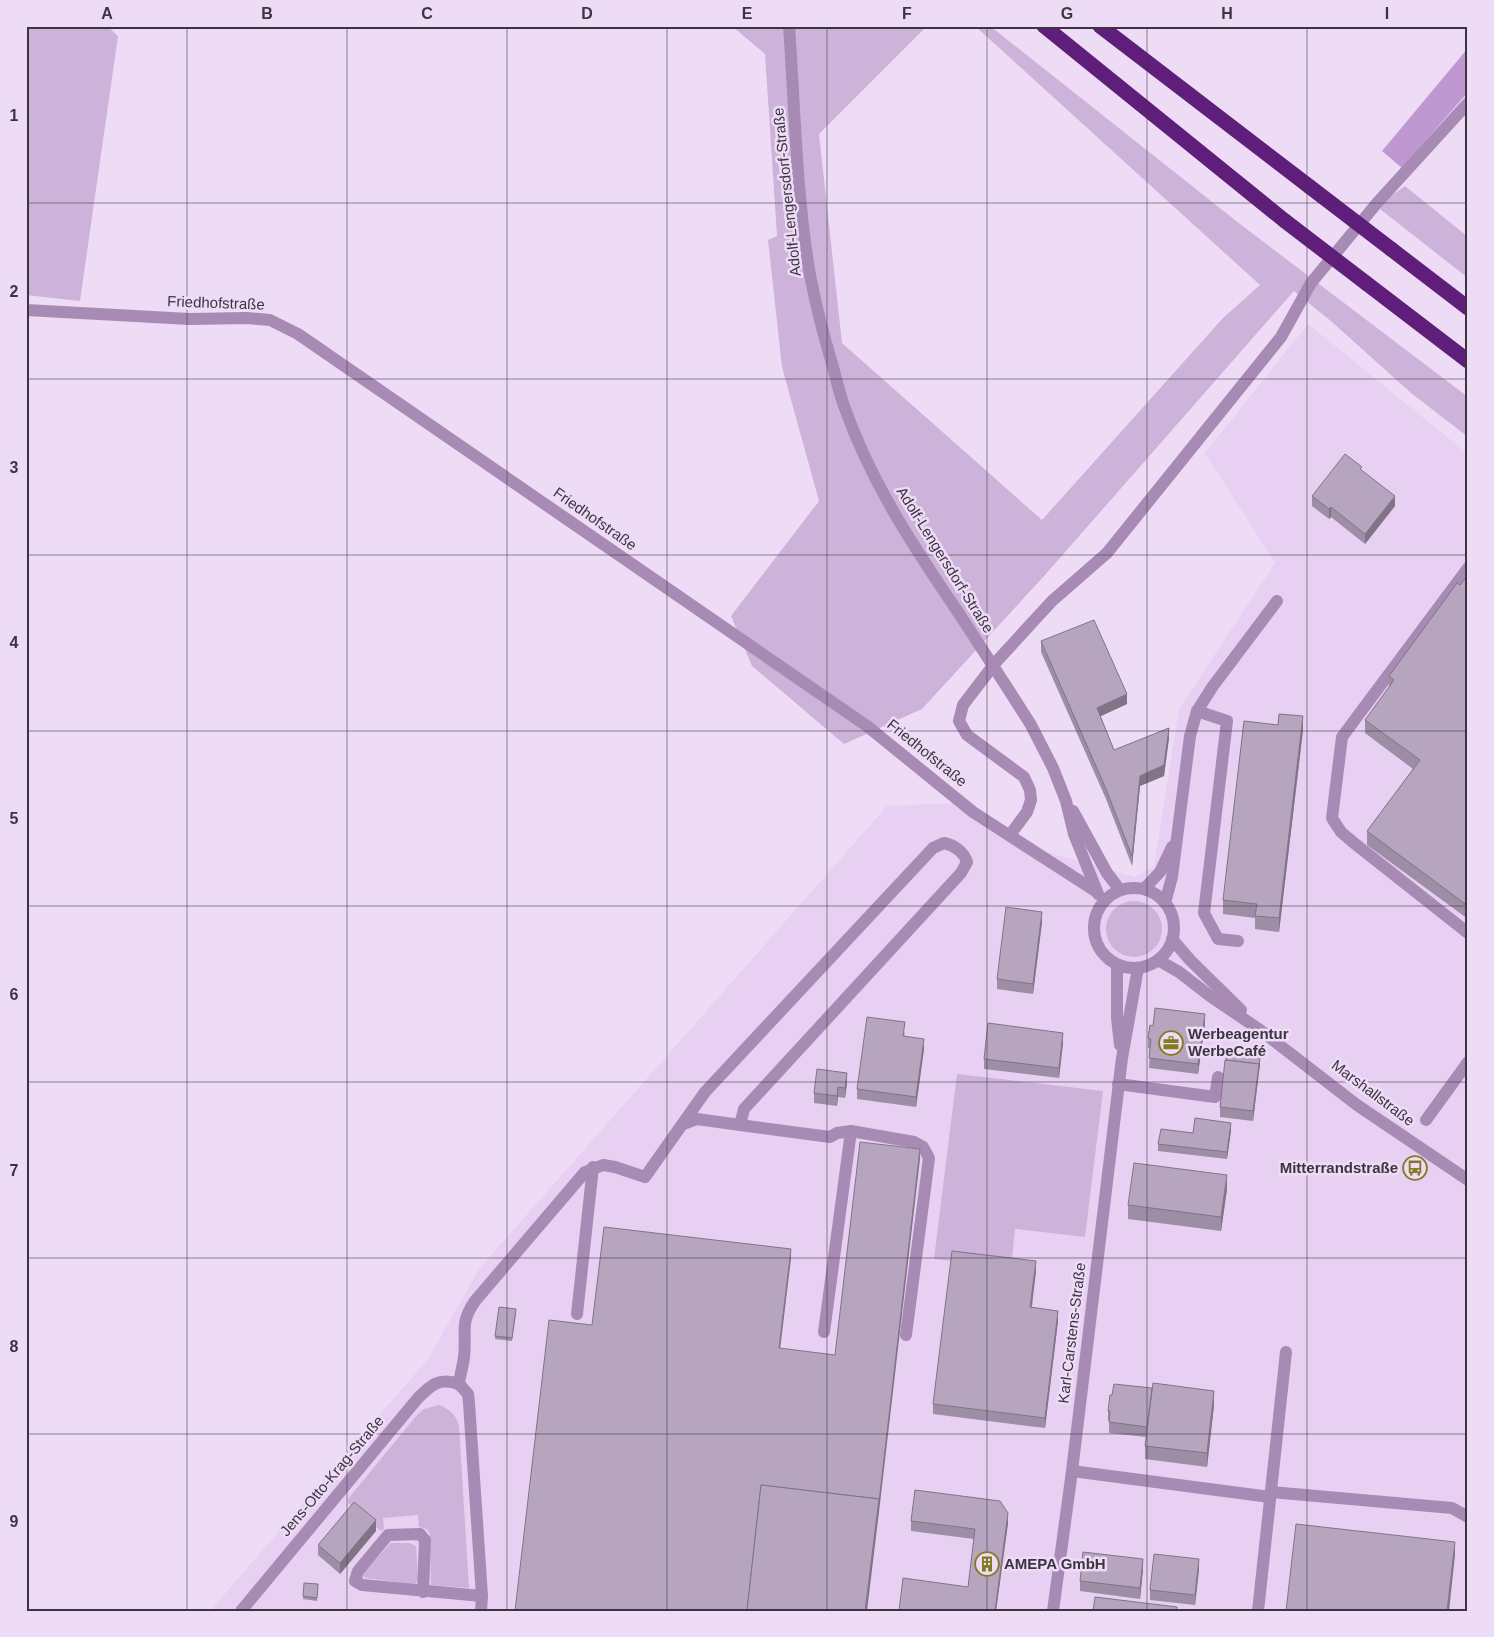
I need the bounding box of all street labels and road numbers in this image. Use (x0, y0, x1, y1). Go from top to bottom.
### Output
street label: Adolf-Lengersdorf-Straße (769, 107, 804, 277)
street label: Friedhofstraße (167, 292, 265, 313)
street label: Adolf-Lengersdorf-Straße (893, 483, 997, 636)
street label: Friedhofstraße (550, 484, 640, 554)
street label: Friedhofstraße (884, 715, 971, 790)
street label: Marshallstraße (1329, 1056, 1418, 1129)
street label: Karl-Carstens-Straße (1054, 1262, 1089, 1404)
street label: Jens-Otto-Krag-Straße (276, 1412, 387, 1539)

